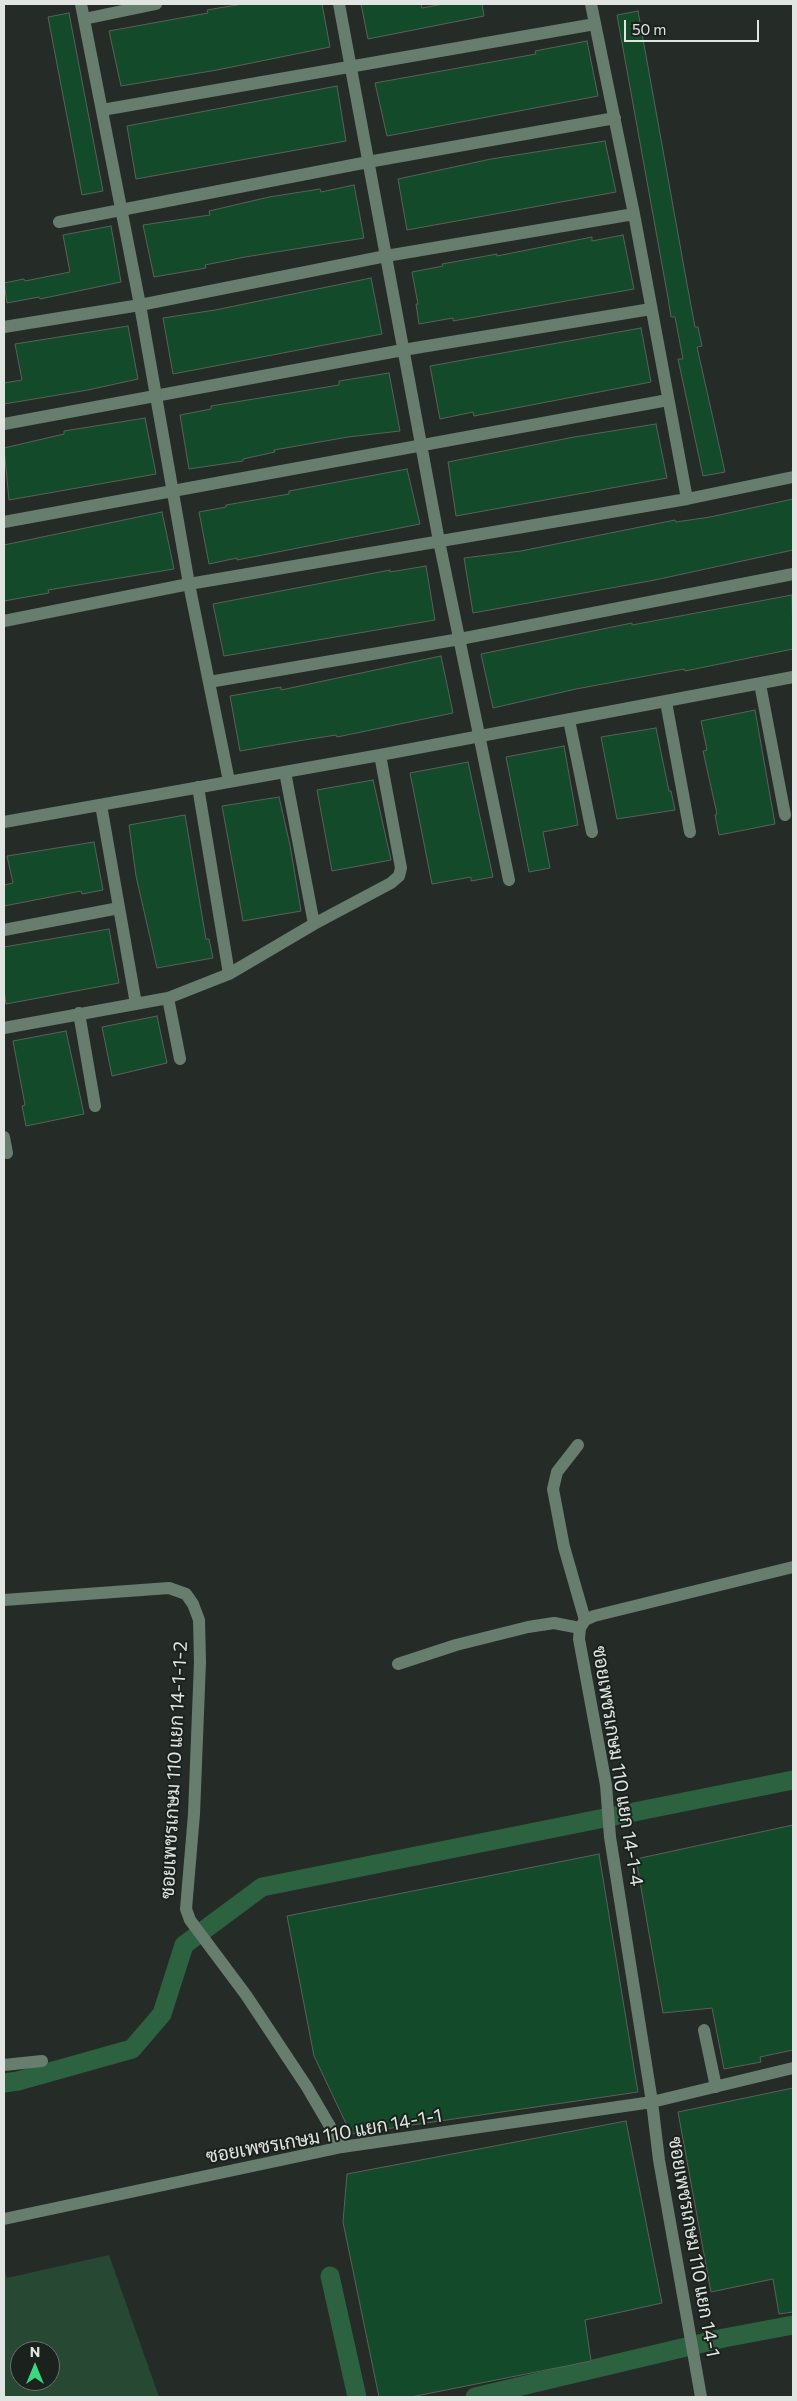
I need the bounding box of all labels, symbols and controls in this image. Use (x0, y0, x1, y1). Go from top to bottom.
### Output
scale bar (627, 10, 762, 42)
text: 50 m (632, 20, 666, 38)
street label: ซอยเพชรเกษม 110 แยก 14-1-1-2 (156, 1641, 192, 1899)
street label: ซอยเพชรเกษม 110 แยก 14-1-4 (588, 1644, 648, 1888)
street label: ซอยเพชรเกษม 110 แยก 14-1-1 (204, 2104, 444, 2168)
street label: ซอยเพชรเกษม 110 แยก 14-1 (663, 2135, 725, 2359)
north arrow (10, 2341, 60, 2391)
text: N (30, 2343, 40, 2360)

